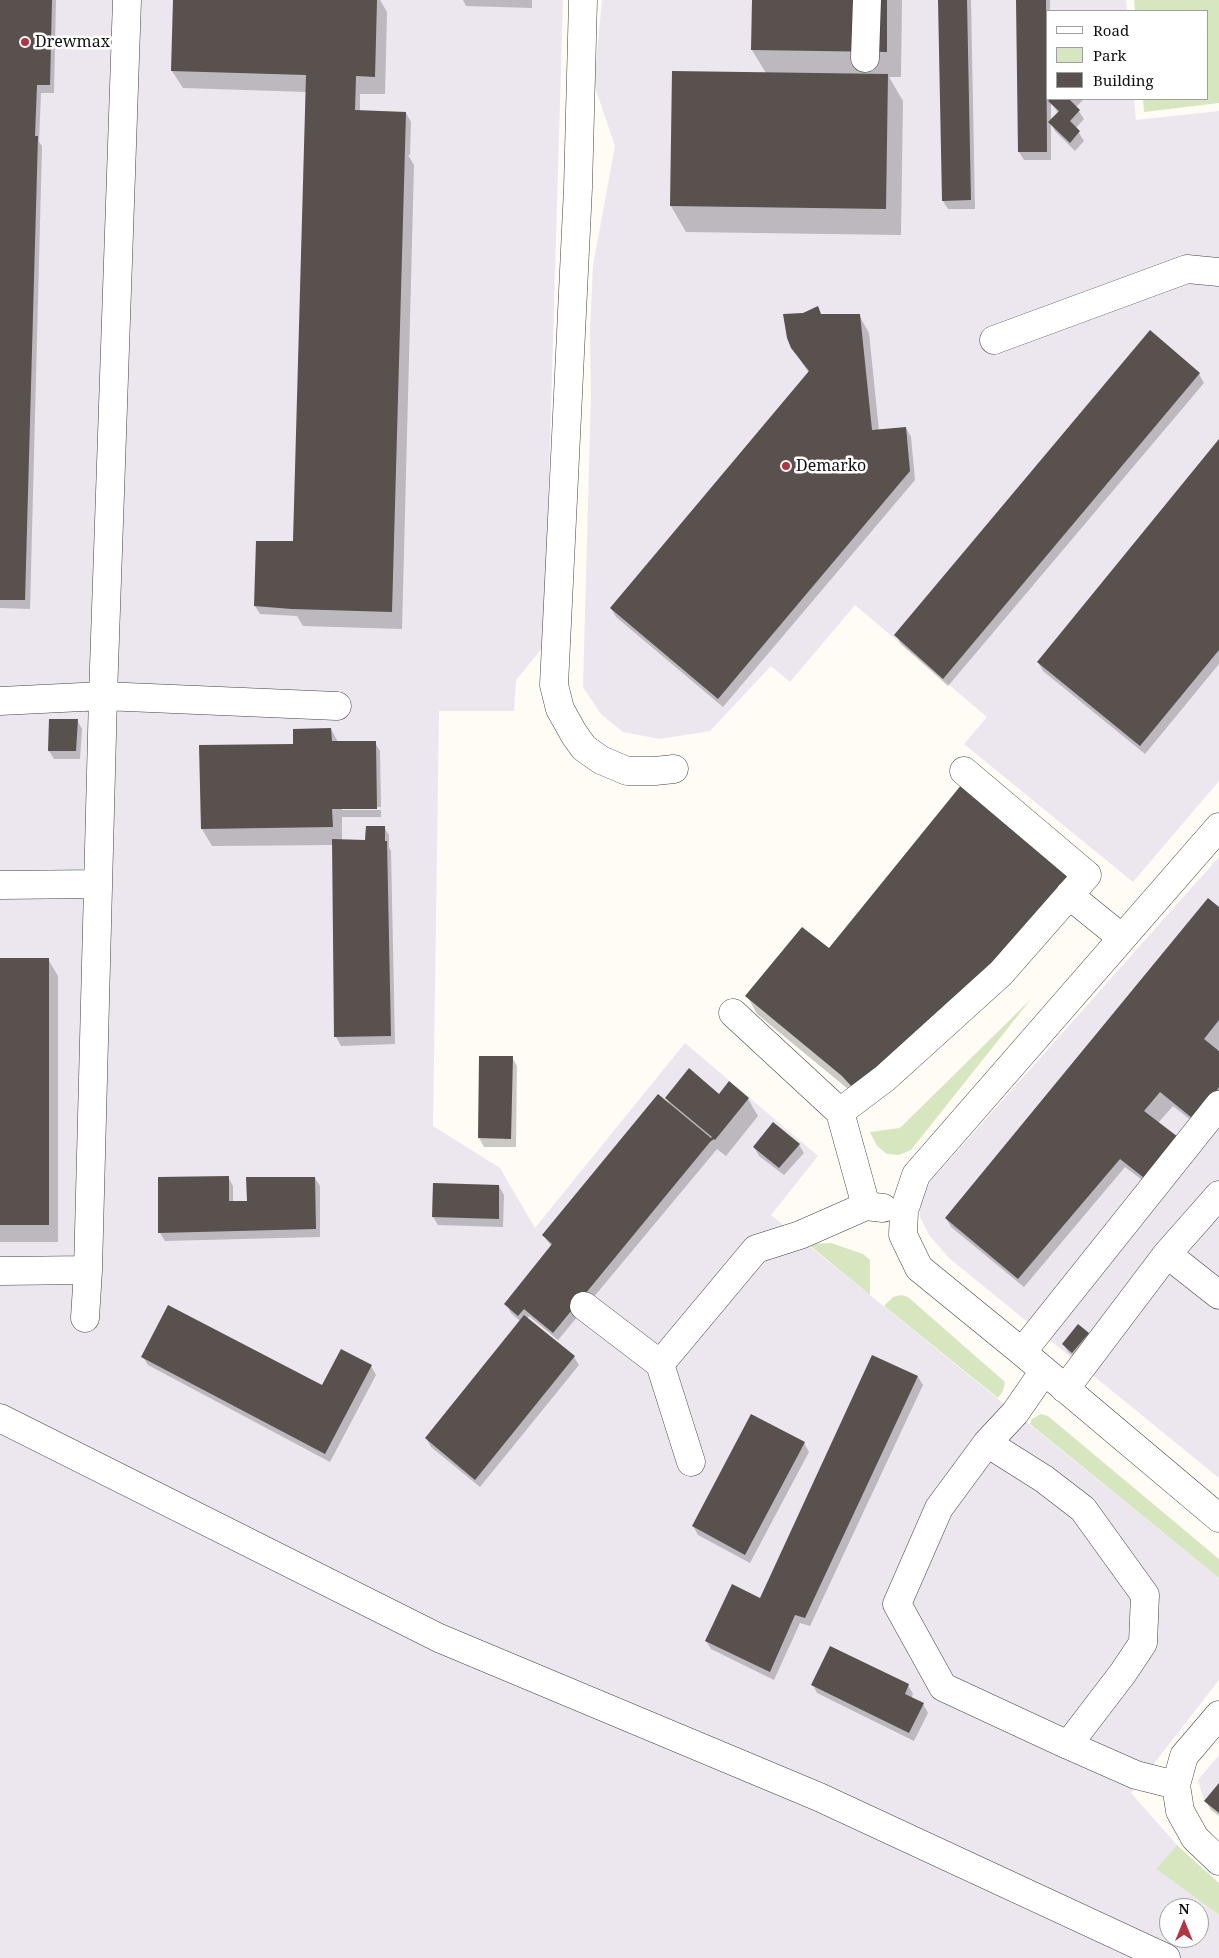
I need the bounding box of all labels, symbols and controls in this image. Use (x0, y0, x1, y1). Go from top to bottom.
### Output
legend (1046, 10, 1209, 100)
text: Road (1093, 20, 1129, 40)
place label: Drewmax (35, 32, 110, 52)
marker: Drewmax (19, 36, 31, 48)
text: Park (1093, 45, 1126, 65)
text: Building (1093, 70, 1154, 90)
place label: Demarko (796, 456, 866, 476)
marker: Demarko (780, 460, 792, 472)
north arrow (1159, 1898, 1209, 1948)
text: N (1178, 1899, 1190, 1918)

